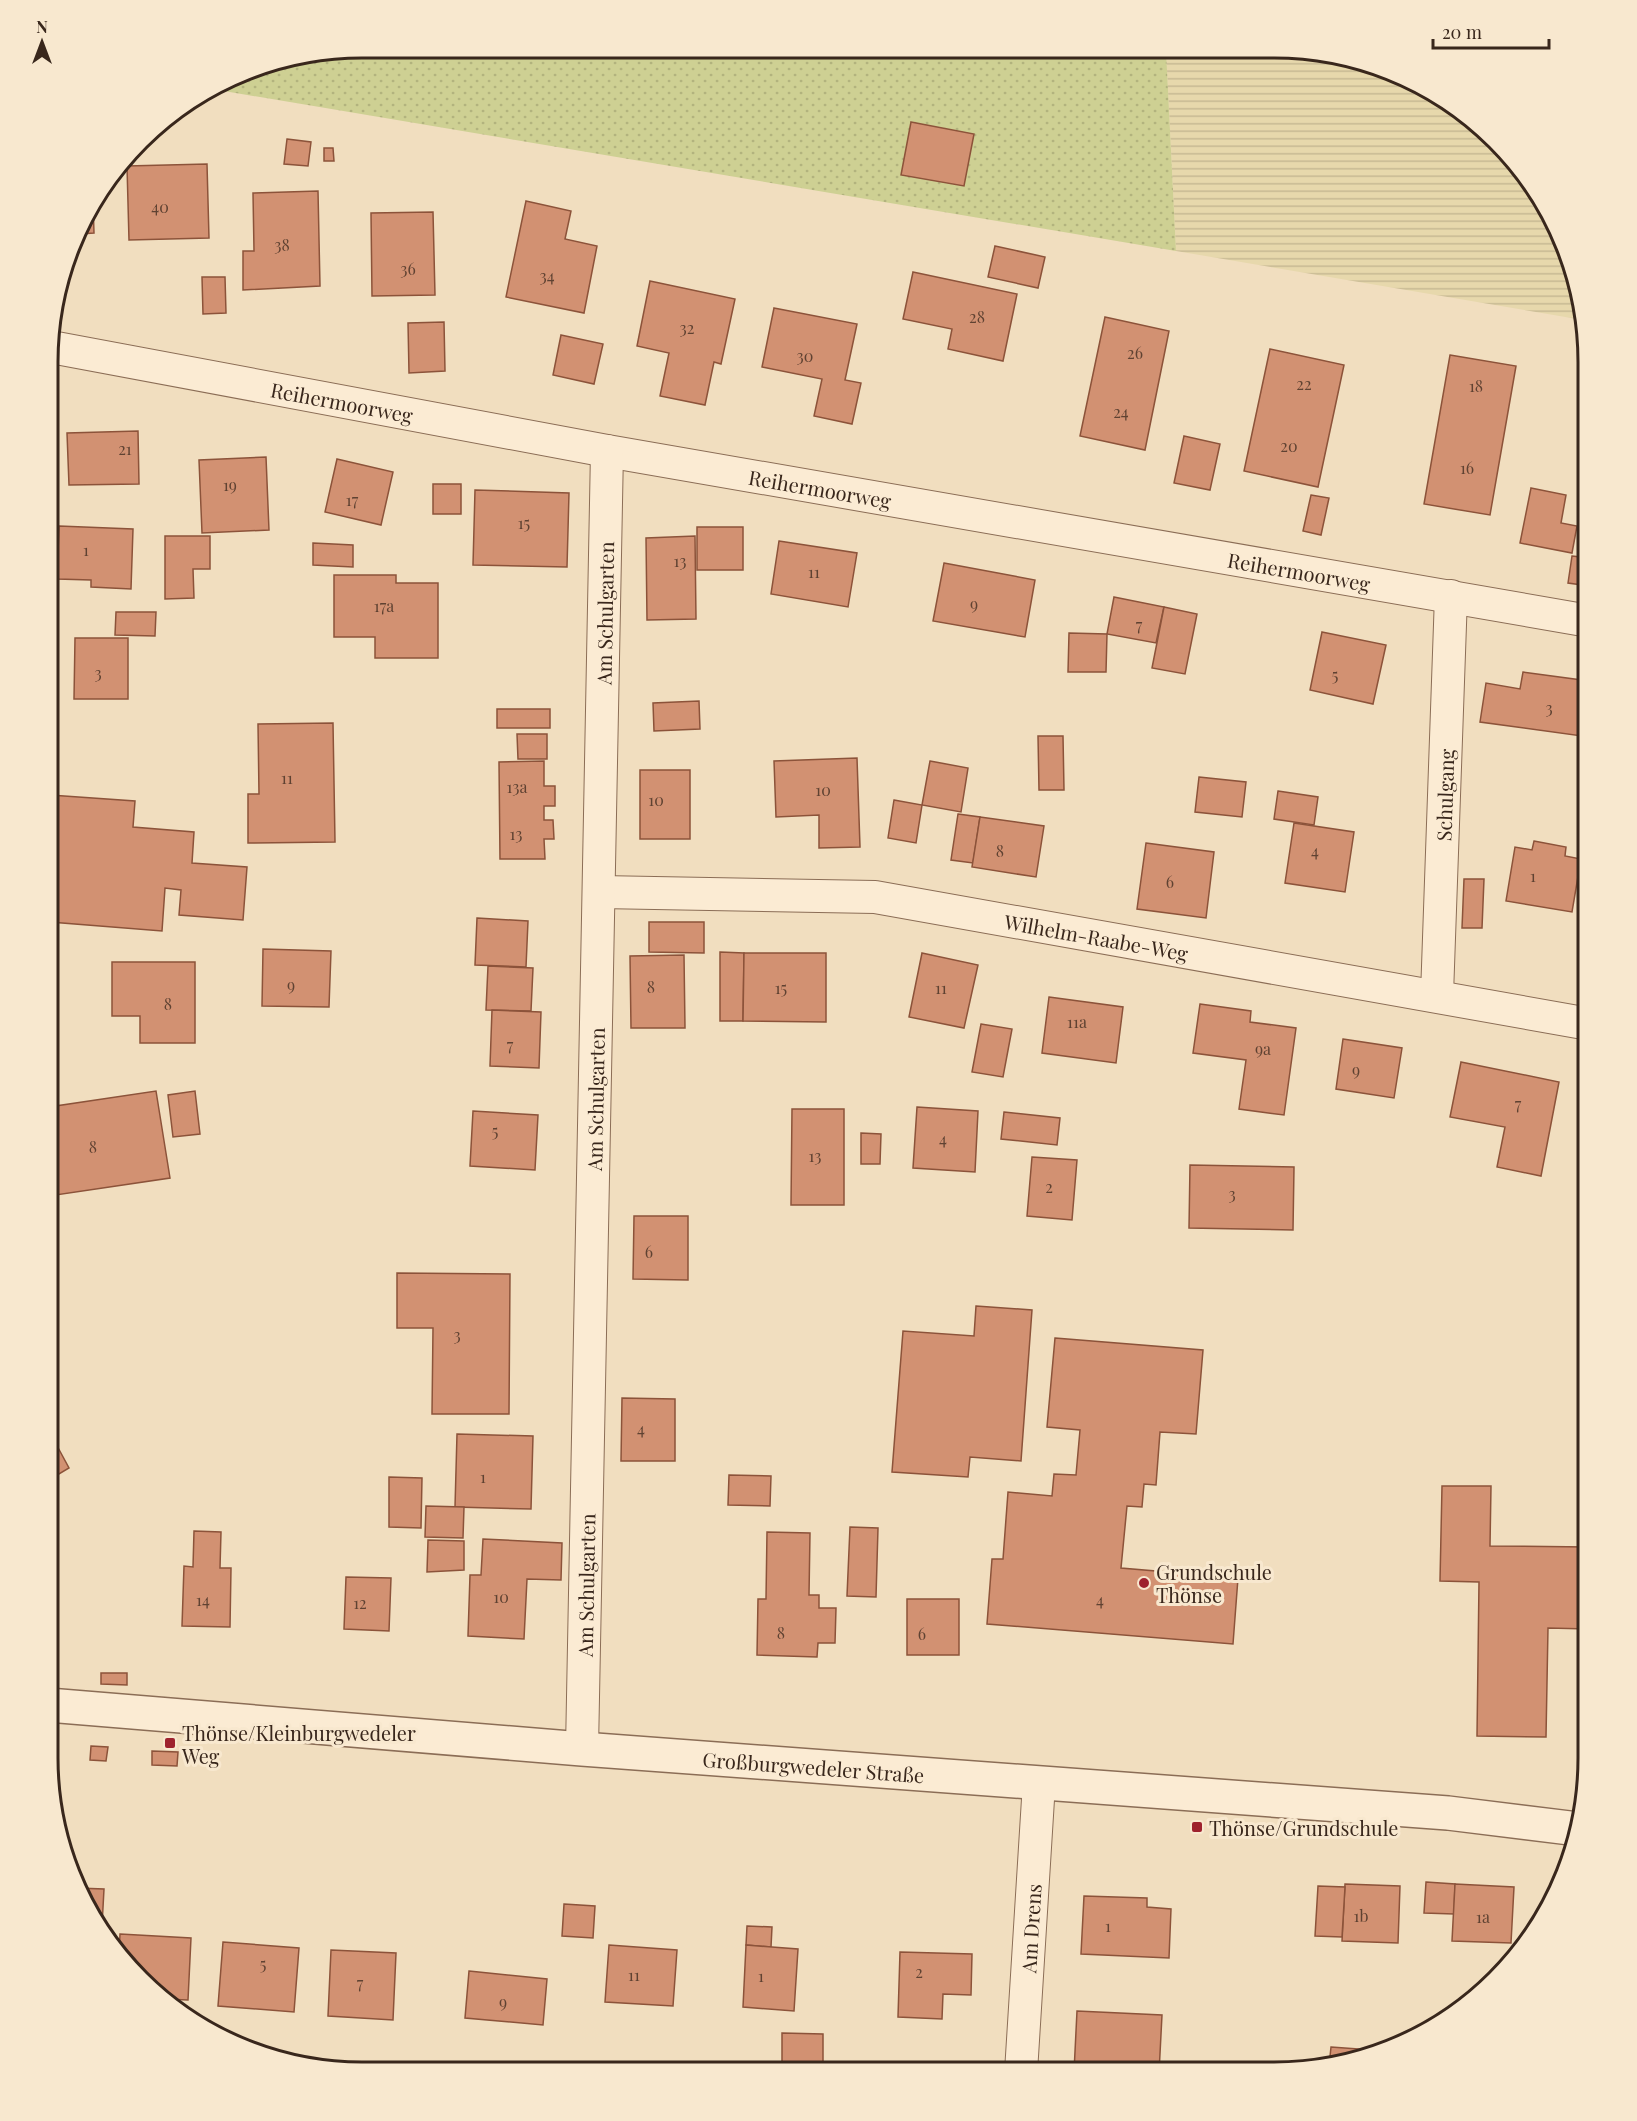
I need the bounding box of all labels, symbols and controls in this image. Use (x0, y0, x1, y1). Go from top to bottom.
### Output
north arrow (12, 12, 72, 72)
scale bar (1433, 12, 1548, 50)
text: N (36, 16, 48, 37)
text: 20 m (1442, 20, 1482, 44)
house number: 40 (151, 196, 169, 217)
house number: 38 (274, 234, 290, 255)
house number: 36 (400, 258, 416, 279)
house number: 34 (539, 265, 555, 286)
house number: 28 (969, 306, 985, 327)
house number: 32 (680, 317, 694, 338)
house number: 26 (1127, 342, 1143, 363)
house number: 30 (797, 345, 813, 366)
house number: 22 (1296, 373, 1312, 394)
street label: Reihermoorweg (269, 375, 416, 428)
house number: 18 (1469, 375, 1483, 396)
house number: 24 (1113, 401, 1129, 422)
house number: 20 (1280, 435, 1298, 456)
house number: 21 (118, 438, 132, 459)
house number: 16 (1460, 457, 1474, 478)
street label: Reihermoorweg (747, 462, 894, 514)
house number: 19 (223, 474, 237, 495)
house number: 17 (346, 489, 359, 510)
house number: 15 (518, 512, 530, 533)
house number: 1 (83, 539, 89, 560)
street label: Am Schulgarten (589, 541, 619, 686)
street label: Reihermoorweg (1226, 545, 1373, 596)
house number: 13 (674, 550, 686, 571)
house number: 11 (808, 561, 820, 582)
house number: 9 (970, 593, 978, 614)
house number: 17a (374, 595, 394, 616)
house number: 7 (1136, 614, 1143, 635)
house number: 3 (94, 662, 102, 683)
house number: 5 (1332, 664, 1338, 685)
house number: 3 (1545, 697, 1553, 718)
street label: Schulgang (1429, 748, 1459, 842)
house number: 11 (281, 767, 293, 788)
house number: 13a (507, 776, 527, 797)
house number: 10 (815, 779, 831, 800)
house number: 10 (648, 789, 664, 810)
house number: 13 (510, 823, 522, 844)
house number: 8 (996, 840, 1004, 861)
house number: 4 (1311, 840, 1319, 861)
house number: 1 (1530, 865, 1536, 886)
house number: 6 (1166, 871, 1174, 892)
street label: Wilhelm-Raabe-Weg (1002, 907, 1191, 966)
house number: 9 (287, 974, 295, 995)
house number: 8 (647, 976, 655, 997)
house number: 15 (775, 977, 787, 998)
house number: 11 (935, 977, 947, 998)
house number: 8 (164, 993, 172, 1014)
house number: 11a (1067, 1011, 1087, 1032)
street label: Am Schulgarten (580, 1027, 609, 1172)
house number: 7 (507, 1034, 514, 1055)
house number: 9a (1255, 1038, 1271, 1059)
house number: 9 (1352, 1059, 1360, 1080)
house number: 7 (1515, 1093, 1522, 1114)
house number: 5 (492, 1120, 498, 1141)
house number: 4 (939, 1128, 947, 1149)
house number: 8 (89, 1136, 97, 1157)
house number: 13 (809, 1145, 821, 1166)
house number: 2 (1045, 1176, 1053, 1197)
house number: 3 (1228, 1183, 1236, 1204)
house number: 6 (645, 1241, 653, 1262)
house number: 3 (453, 1324, 461, 1345)
house number: 4 (637, 1418, 645, 1439)
house number: 1 (480, 1466, 486, 1487)
street label: Am Schulgarten (570, 1513, 600, 1658)
place label: Grundschule Thönse (1156, 1558, 1272, 1608)
marker: Grundschule Thönse (1137, 1576, 1151, 1590)
house number: 10 (493, 1586, 509, 1607)
house number: 14 (196, 1589, 210, 1610)
house number: 4 (1096, 1589, 1104, 1610)
house number: 12 (353, 1592, 367, 1613)
house number: 8 (777, 1622, 785, 1643)
house number: 6 (918, 1623, 926, 1644)
place label: Thönse/Kleinburgwedeler Weg (181, 1719, 416, 1769)
marker: Thönse/Kleinburgwedeler Weg (163, 1736, 177, 1750)
street label: Großburgwedeler Straße (702, 1744, 925, 1788)
place label: Thönse/Grundschule (1209, 1814, 1398, 1841)
marker: Thönse/Grundschule (1190, 1820, 1204, 1834)
street label: Am Drens (1014, 1883, 1046, 1975)
house number: 1b (1354, 1905, 1368, 1926)
house number: 1a (1476, 1906, 1490, 1927)
house number: 1 (1105, 1915, 1111, 1936)
house number: 5 (260, 1953, 266, 1974)
house number: 2 (915, 1961, 923, 1982)
house number: 11 (628, 1964, 640, 1985)
house number: 1 (758, 1965, 764, 1986)
house number: 7 (357, 1972, 364, 1993)
house number: 9 (499, 1991, 507, 2012)

